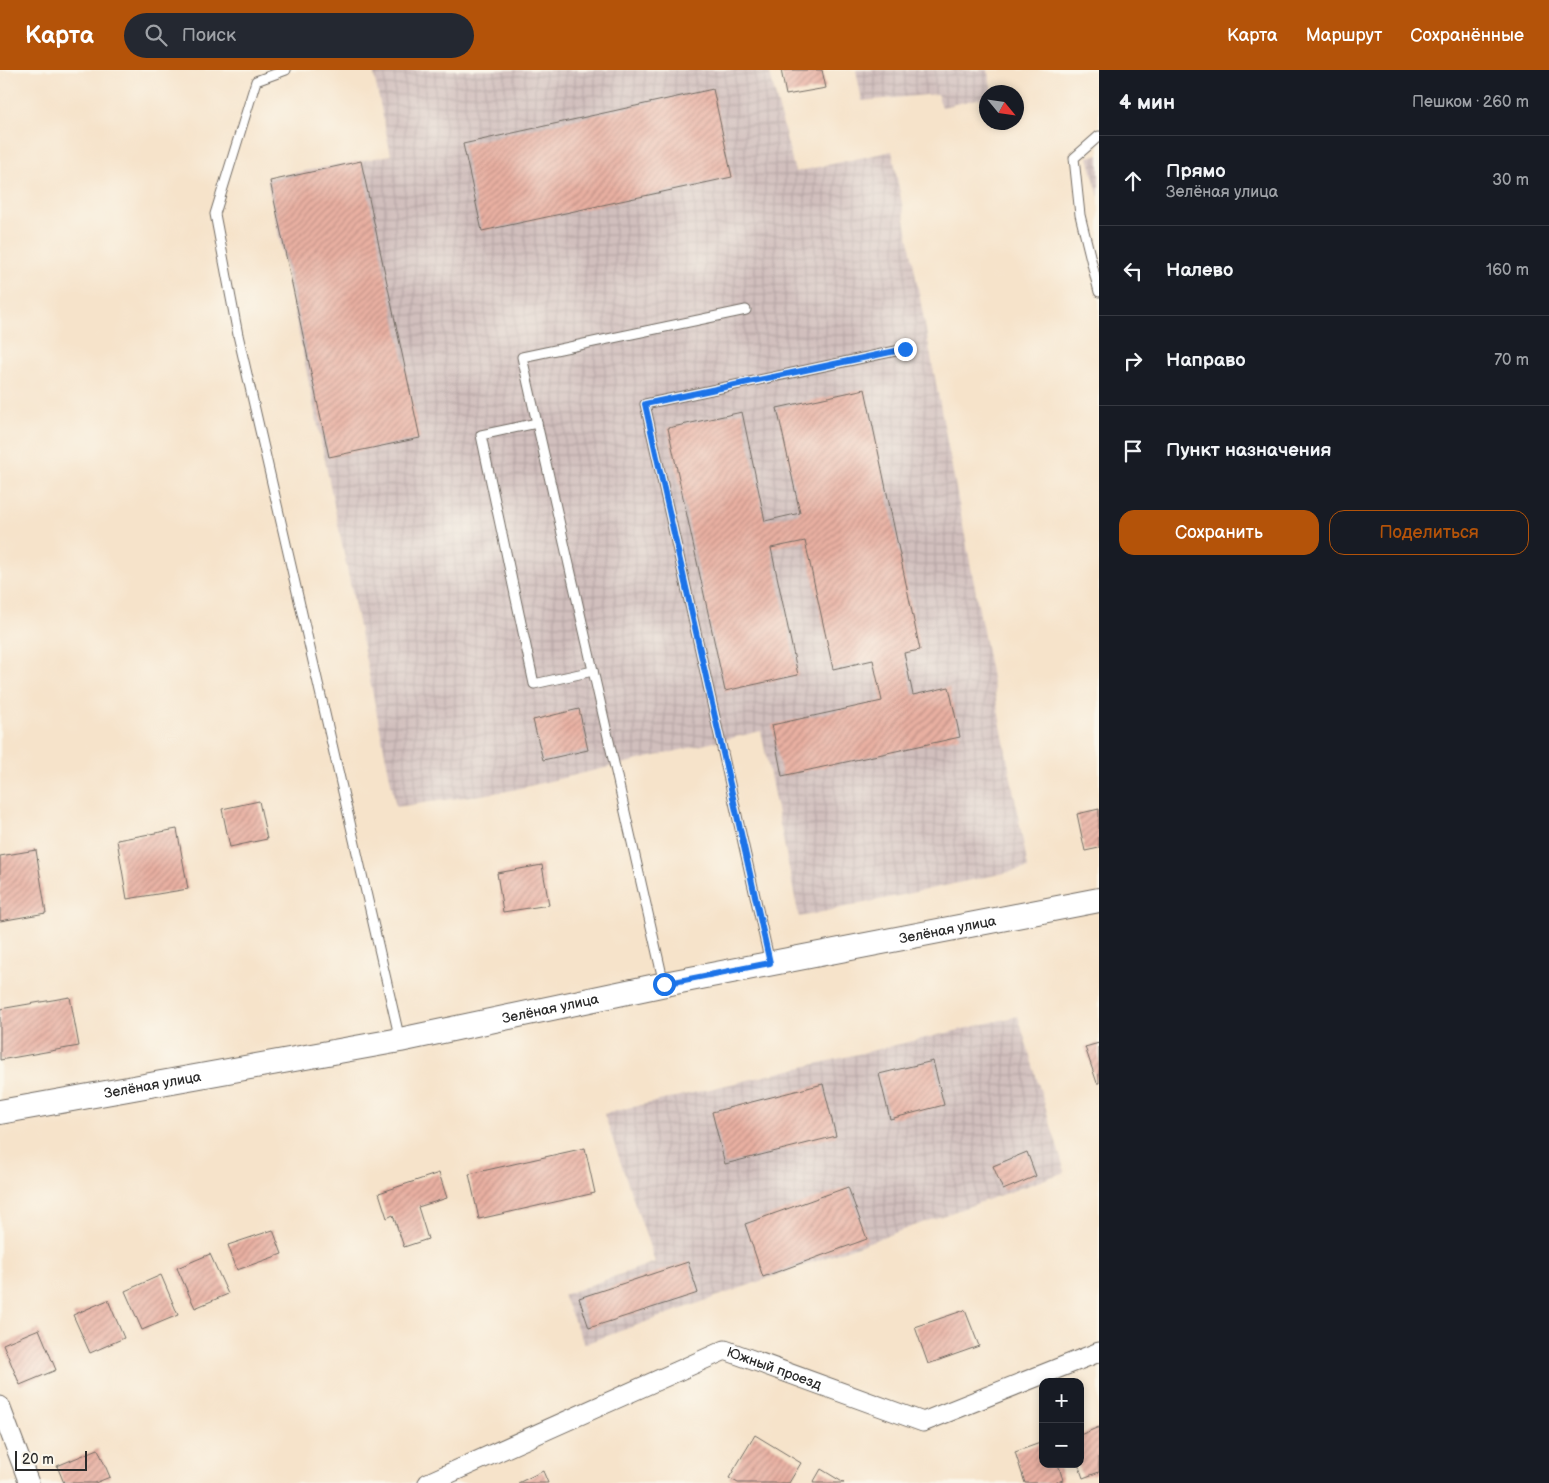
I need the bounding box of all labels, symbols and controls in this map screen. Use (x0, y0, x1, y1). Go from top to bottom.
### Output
search box (124, 13, 474, 58)
text: Карта (25, 21, 94, 50)
icon: search (142, 21, 170, 49)
text: Поиск (182, 24, 236, 47)
text: Карта (1227, 25, 1278, 46)
text: Маршрут (1306, 25, 1382, 46)
text: Сохранённые (1410, 25, 1524, 46)
north arrow (979, 85, 1024, 130)
text: 4 мин (1119, 90, 1175, 115)
text: Пешком · 260 m (1412, 93, 1529, 112)
text: Прямо (1166, 160, 1226, 183)
icon: ahead (1119, 167, 1147, 195)
text: 30 m (1492, 171, 1529, 190)
text: Зелёная улица (1166, 183, 1278, 202)
icon: left (1119, 257, 1147, 285)
text: Налево (1166, 259, 1233, 282)
text: 160 m (1486, 261, 1529, 280)
route end (894, 338, 917, 361)
icon: right (1119, 347, 1147, 375)
text: Направо (1166, 349, 1246, 372)
text: 70 m (1494, 351, 1529, 370)
icon: arrive (1119, 437, 1147, 465)
text: Пункт назначения (1166, 439, 1331, 462)
button: Сохранить (1119, 510, 1319, 555)
button: Поделиться (1329, 510, 1529, 555)
street label: Зелёная улица (898, 912, 998, 947)
route start (653, 973, 676, 996)
street label: Зелёная улица (501, 990, 601, 1027)
street label: Зелёная улица (103, 1068, 203, 1102)
street label: Южный проезд (725, 1343, 824, 1394)
map controls (1039, 1378, 1084, 1468)
button: + (1039, 1378, 1084, 1423)
button: − (1039, 1423, 1084, 1468)
scale bar (15, 1448, 88, 1471)
text: 20 m (22, 1451, 54, 1468)

